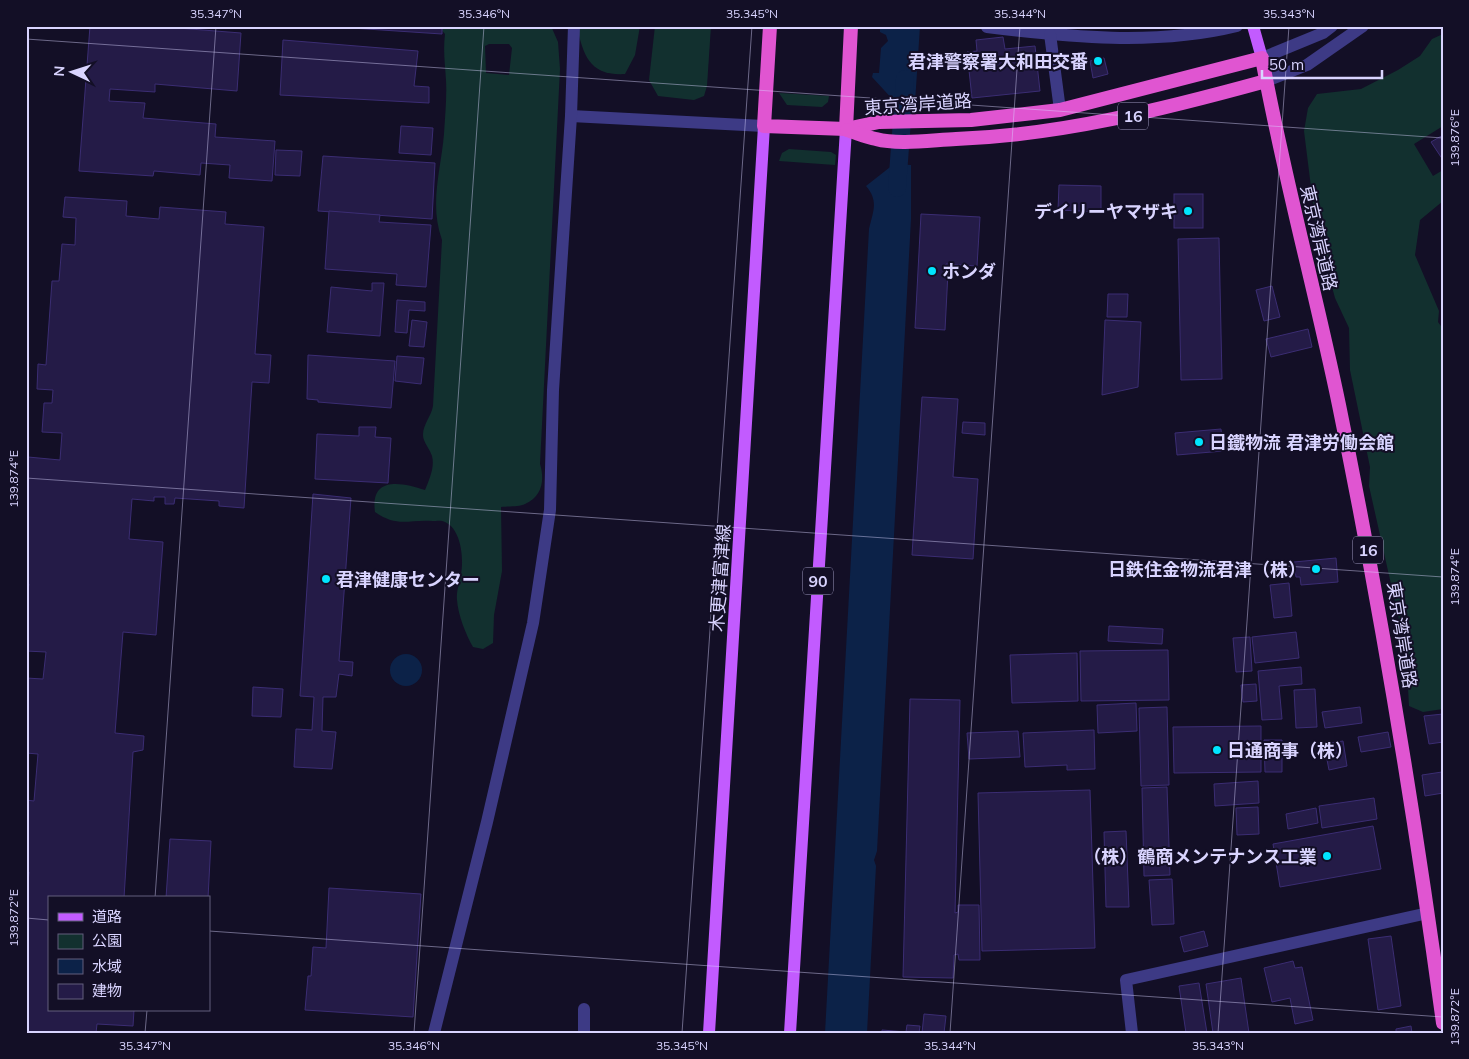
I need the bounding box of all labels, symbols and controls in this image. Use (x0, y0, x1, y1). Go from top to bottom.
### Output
text: 35.347°N (190, 6, 242, 21)
text: 35.346°N (458, 6, 510, 21)
text: 35.345°N (726, 6, 778, 21)
text: 35.344°N (994, 6, 1046, 21)
text: 35.343°N (1263, 6, 1315, 21)
north arrow (48, 48, 98, 98)
scale bar (1262, 48, 1382, 80)
place label: 君津警察署大和田交番 (908, 50, 1088, 73)
marker: 君津警察署大和田交番 (1092, 55, 1104, 67)
text: 50 m (1269, 55, 1304, 74)
text: N (50, 65, 68, 77)
street label: 東京湾岸道路 (863, 89, 973, 119)
road number: 16 (1118, 102, 1148, 130)
text: 139.876°E (1447, 109, 1462, 167)
street label: 東京湾岸道路 (1296, 183, 1342, 293)
place label: デイリーヤマザキ (1034, 200, 1178, 223)
marker: デイリーヤマザキ (1182, 205, 1194, 217)
place label: ホンダ (942, 260, 996, 283)
marker: ホンダ (926, 265, 938, 277)
place label: 日鐵物流 君津労働会館 (1209, 431, 1394, 454)
marker: 日鐵物流 君津労働会館 (1193, 436, 1205, 448)
text: 139.874°E (6, 450, 21, 508)
street label: 木更津富津線 (705, 523, 735, 633)
road number: 16 (1353, 536, 1383, 564)
text: 139.874°E (1447, 548, 1462, 606)
place label: 日鉄住金物流君津（株） (1108, 558, 1306, 581)
marker: 日鉄住金物流君津（株） (1310, 563, 1322, 575)
place label: 君津健康センター (336, 568, 480, 591)
road number: 90 (803, 568, 833, 594)
marker: 君津健康センター (320, 573, 332, 585)
street label: 東京湾岸道路 (1382, 580, 1422, 690)
place label: 日通商事（株） (1227, 739, 1353, 762)
marker: 日通商事（株） (1211, 744, 1223, 756)
place label: （株）鶴商メンテナンス工業 (1083, 845, 1317, 868)
marker: （株）鶴商メンテナンス工業 (1321, 850, 1333, 862)
text: 139.872°E (6, 889, 21, 947)
legend (48, 896, 210, 1012)
text: 道路 (92, 907, 122, 926)
text: 公園 (92, 931, 122, 950)
text: 水域 (92, 957, 122, 976)
text: 建物 (92, 981, 122, 1000)
text: 139.872°E (1447, 988, 1462, 1046)
text: 35.347°N (119, 1038, 171, 1053)
text: 35.346°N (388, 1038, 440, 1053)
text: 35.345°N (656, 1038, 708, 1053)
text: 35.344°N (924, 1038, 976, 1053)
text: 35.343°N (1192, 1038, 1244, 1053)

